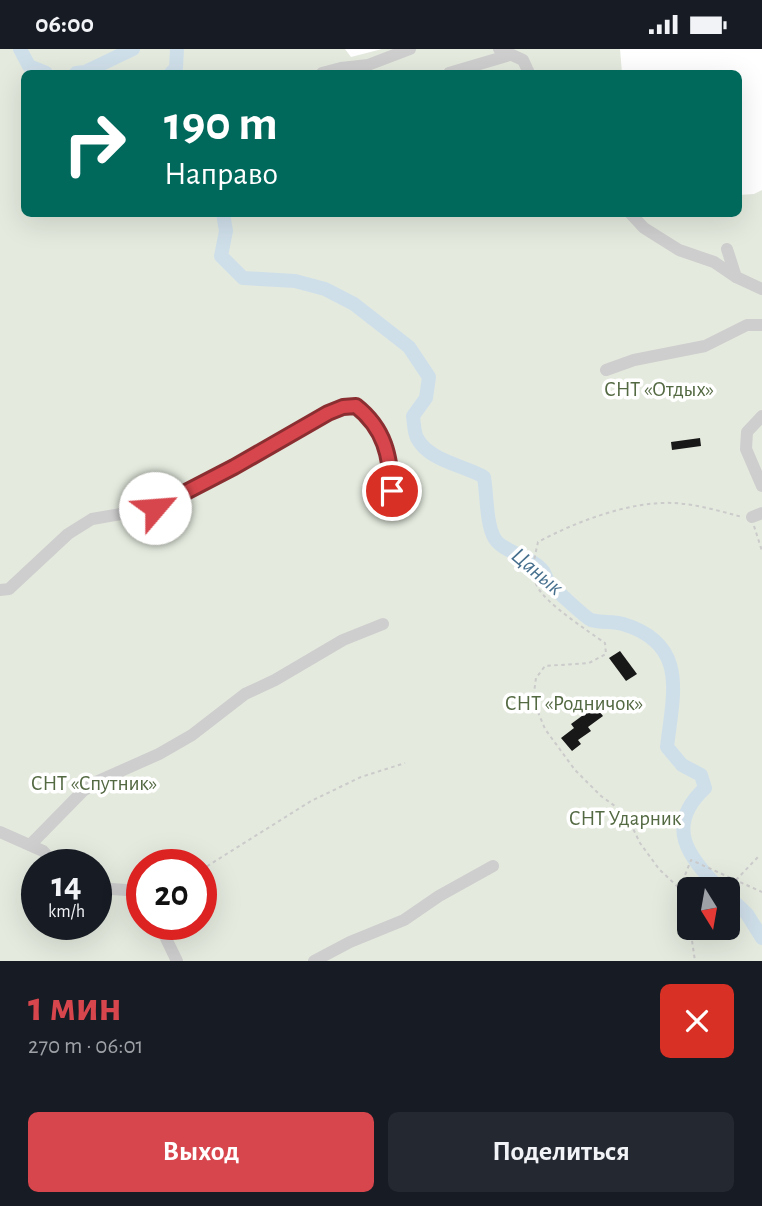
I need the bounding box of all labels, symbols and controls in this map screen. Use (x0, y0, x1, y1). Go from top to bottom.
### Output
text: 06:00 (35, 11, 94, 37)
icon: right (49, 98, 140, 189)
text: 190 m (164, 100, 278, 149)
text: Направо (164, 158, 278, 190)
park label: СНТ «Отдых» (604, 379, 714, 400)
pin (362, 461, 422, 521)
position arrow (118, 471, 192, 545)
icon: arrive (373, 472, 411, 510)
water label: Цанык (507, 544, 568, 600)
park label: СНТ «Родничок» (505, 693, 643, 714)
park label: СНТ «Спутник» (31, 773, 157, 794)
park label: СНТ Ударник (569, 808, 682, 829)
speed limit sign: 20 (126, 849, 217, 940)
text: 14 (51, 868, 82, 903)
north arrow (677, 877, 740, 940)
map controls (677, 877, 740, 940)
text: km/h (48, 903, 85, 921)
button: close (660, 984, 734, 1058)
text: 1 мин (28, 986, 122, 1028)
text: 270 m · 06:01 (28, 1035, 144, 1058)
button: Выход (28, 1112, 374, 1192)
button: Поделиться (388, 1112, 734, 1192)

